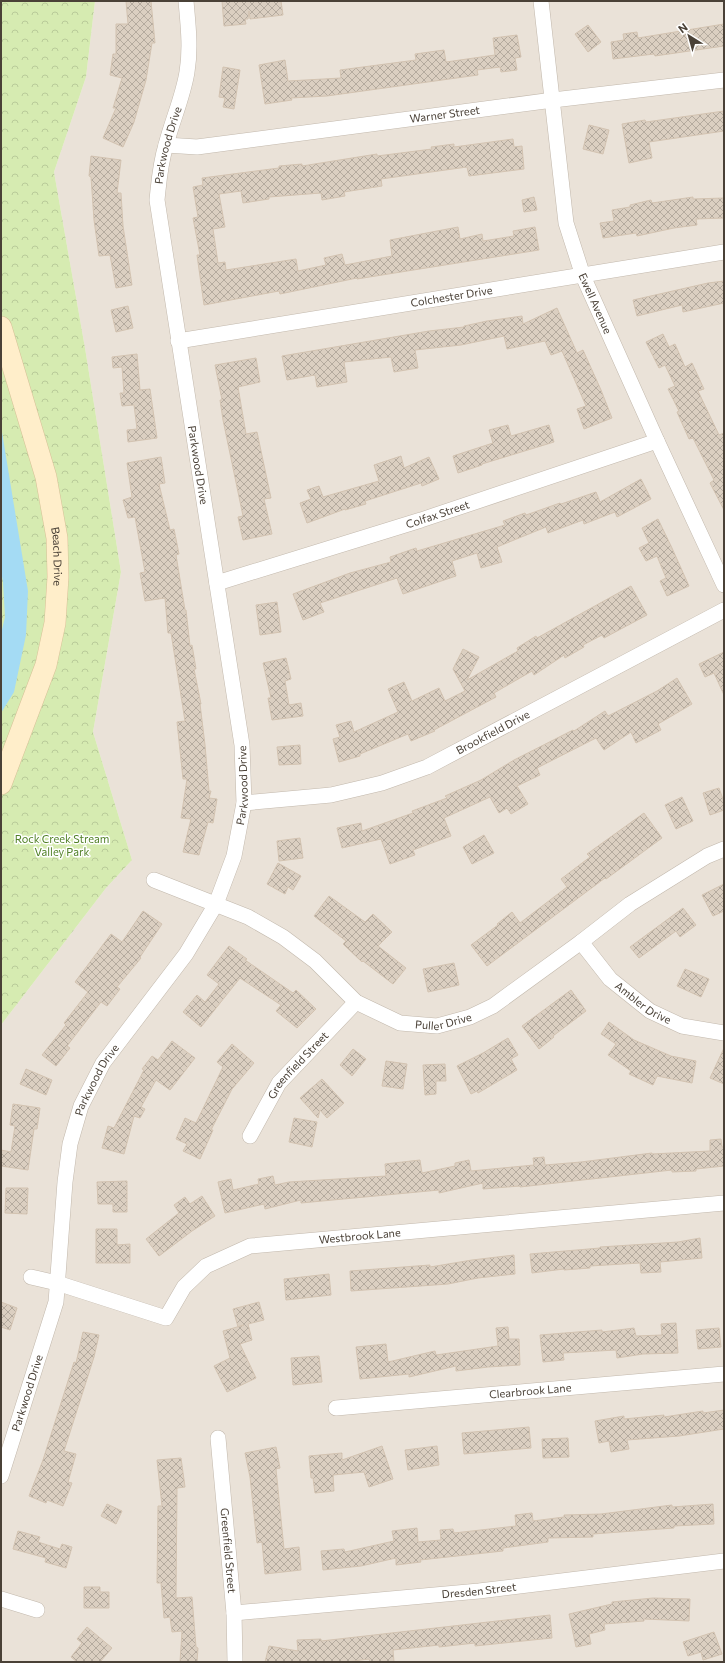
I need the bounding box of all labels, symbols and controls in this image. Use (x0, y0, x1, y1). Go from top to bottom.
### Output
north arrow (669, 16, 709, 56)
text: N (675, 20, 690, 35)
street label: Warner Street (409, 103, 481, 125)
street label: Parkwood Drive (152, 104, 184, 185)
street label: Ewell Avenue (576, 271, 615, 336)
street label: Colchester Drive (409, 283, 493, 309)
street label: Parkwood Drive (186, 424, 211, 506)
street label: Colfax Street (404, 497, 471, 530)
street label: Beach Drive (49, 526, 65, 587)
street label: Brookfield Drive (454, 707, 532, 757)
street label: Parkwood Drive (233, 745, 250, 826)
park label: Rock Creek Stream Valley Park (15, 832, 109, 858)
street label: Ambler Drive (613, 979, 674, 1026)
street label: Puller Drive (415, 1010, 473, 1032)
street label: Greenfield Street (265, 1028, 331, 1101)
street label: Parkwood Drive (72, 1041, 121, 1117)
street label: Westbrook Lane (318, 1225, 401, 1246)
street label: Parkwood Drive (9, 1353, 45, 1433)
street label: Clearbrook Lane (489, 1380, 572, 1401)
street label: Greenfield Street (218, 1507, 239, 1594)
street label: Dresden Street (441, 1579, 517, 1600)

